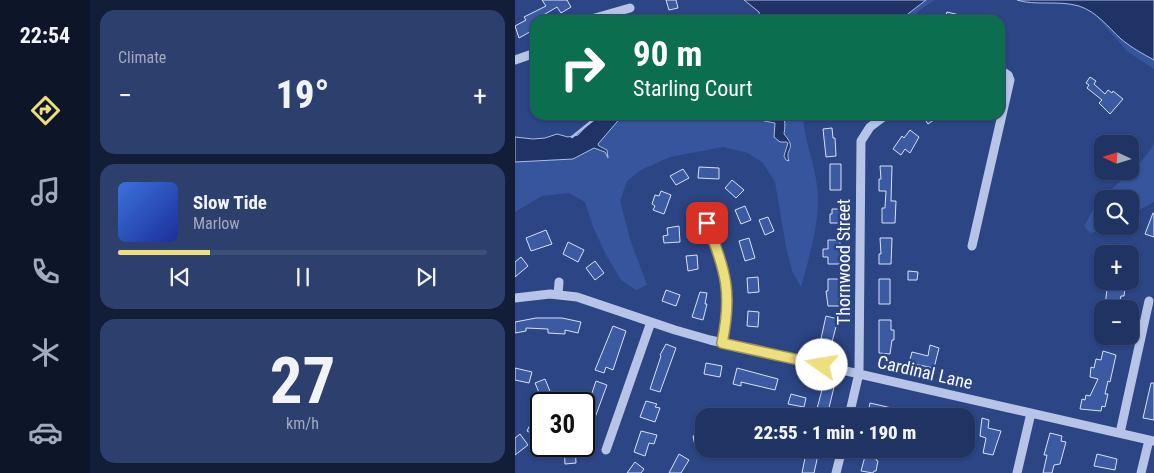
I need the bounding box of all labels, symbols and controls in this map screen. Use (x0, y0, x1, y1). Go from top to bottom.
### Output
text: 22:54 (20, 23, 70, 48)
text: 90 m (633, 34, 702, 75)
icon: right (550, 35, 615, 100)
text: Climate (118, 48, 166, 67)
text: 19° (276, 73, 329, 117)
text: Starling Court (633, 76, 753, 101)
text: − (118, 79, 132, 112)
text: + (473, 79, 487, 112)
icon: directions (28, 93, 63, 128)
north arrow (1094, 135, 1139, 180)
map controls (1094, 135, 1139, 345)
icon: music (28, 174, 63, 209)
button: search (1094, 190, 1139, 235)
text: Slow Tide (193, 191, 267, 214)
street label: Thornwood Street (833, 199, 854, 325)
pin (686, 202, 728, 244)
icon: arrive (693, 209, 721, 237)
text: Marlow (193, 214, 240, 233)
button: + (1094, 245, 1139, 290)
icon: phone (28, 254, 63, 289)
icon: previous (166, 263, 194, 291)
icon: pause (289, 263, 317, 291)
icon: next (412, 263, 440, 291)
button: − (1094, 300, 1139, 345)
icon: climate (28, 335, 63, 370)
position arrow (795, 338, 847, 390)
text: 27 (270, 343, 335, 419)
street label: Cardinal Lane (875, 351, 975, 393)
speed limit sign: 30 (530, 392, 595, 457)
text: km/h (286, 414, 319, 433)
icon: car (28, 415, 63, 450)
text: 22:55 · 1 min · 190 m (754, 421, 916, 444)

